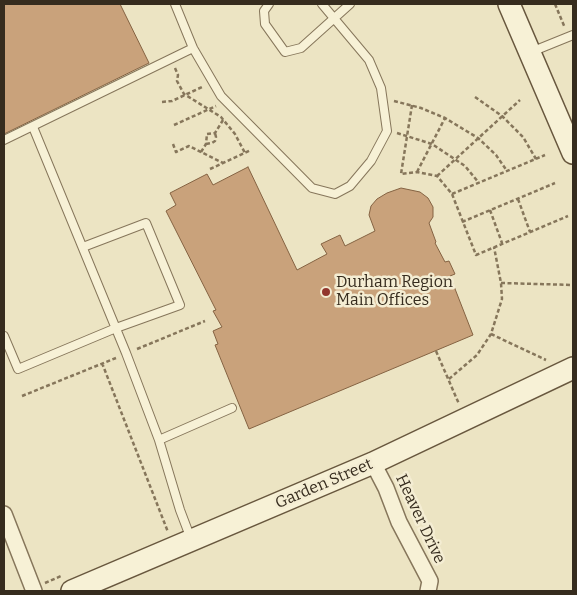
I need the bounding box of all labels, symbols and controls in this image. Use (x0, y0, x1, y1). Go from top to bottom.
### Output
place label: Durham Region Main Offices (336, 273, 453, 311)
marker: Durham Region Main Offices (320, 286, 332, 298)
street label: Garden Street (272, 455, 376, 513)
street label: Heaver Drive (391, 471, 449, 567)

